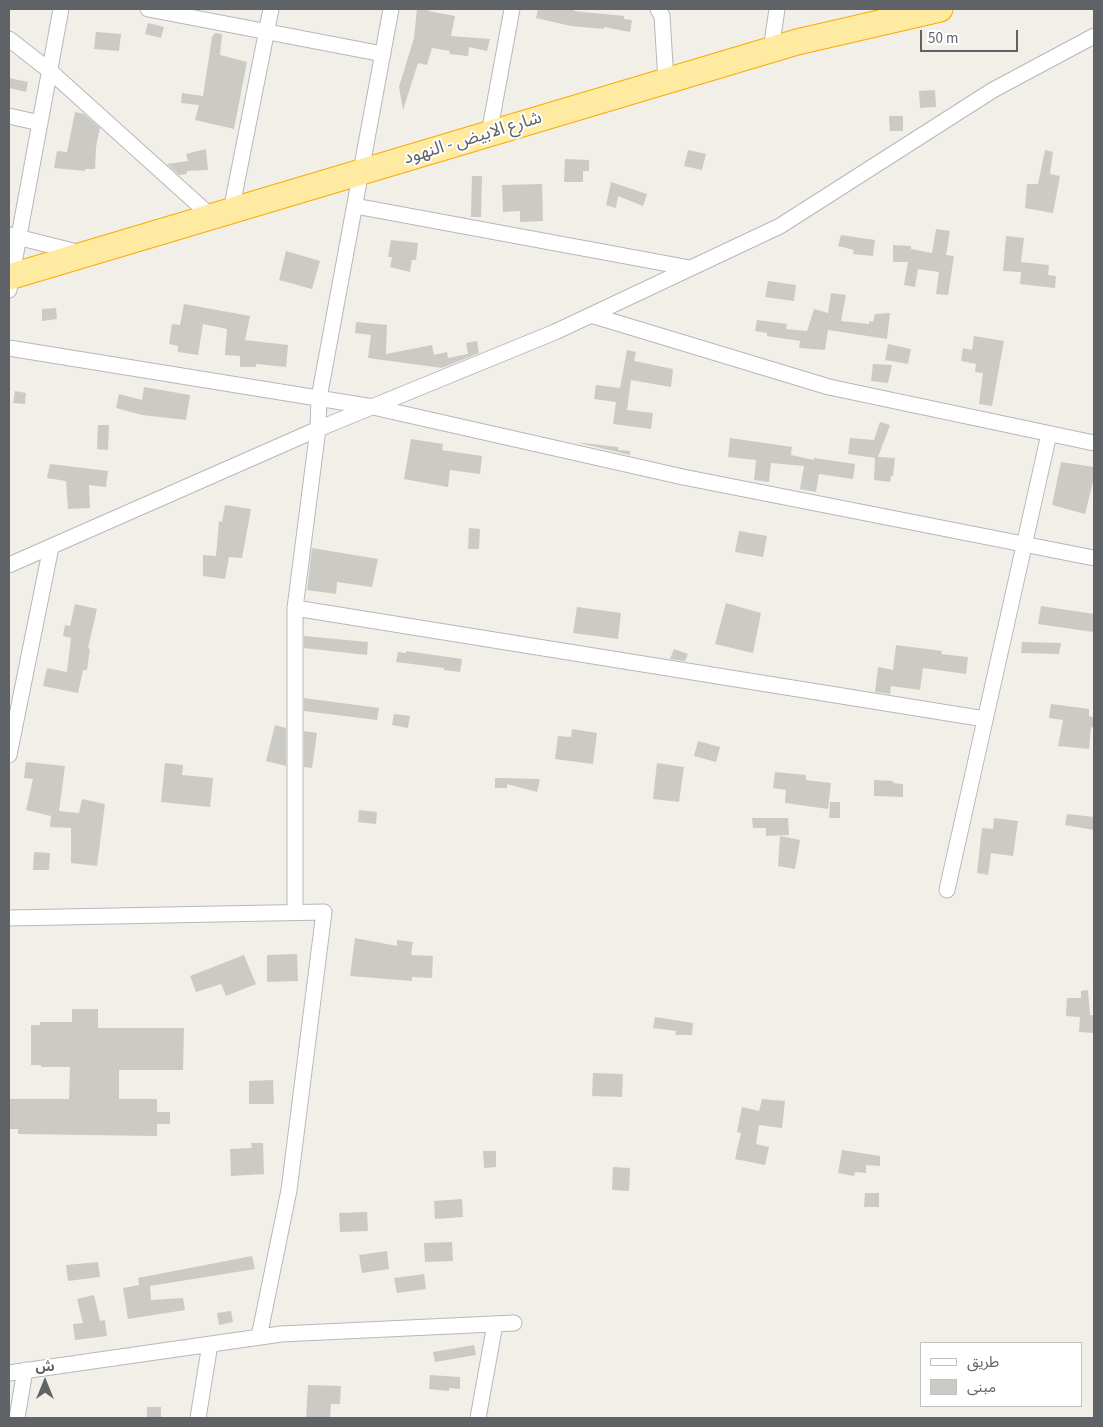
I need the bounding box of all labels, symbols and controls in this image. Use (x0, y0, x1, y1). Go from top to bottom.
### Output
scale bar (923, 20, 1020, 52)
text: 50 m (928, 28, 958, 49)
street label: شارع الابيض - النهود (401, 108, 545, 170)
legend (920, 1342, 1083, 1407)
text: طريق (967, 1352, 999, 1373)
north arrow (20, 1357, 70, 1407)
text: ش (35, 1357, 55, 1377)
text: مبنى (967, 1377, 996, 1398)

